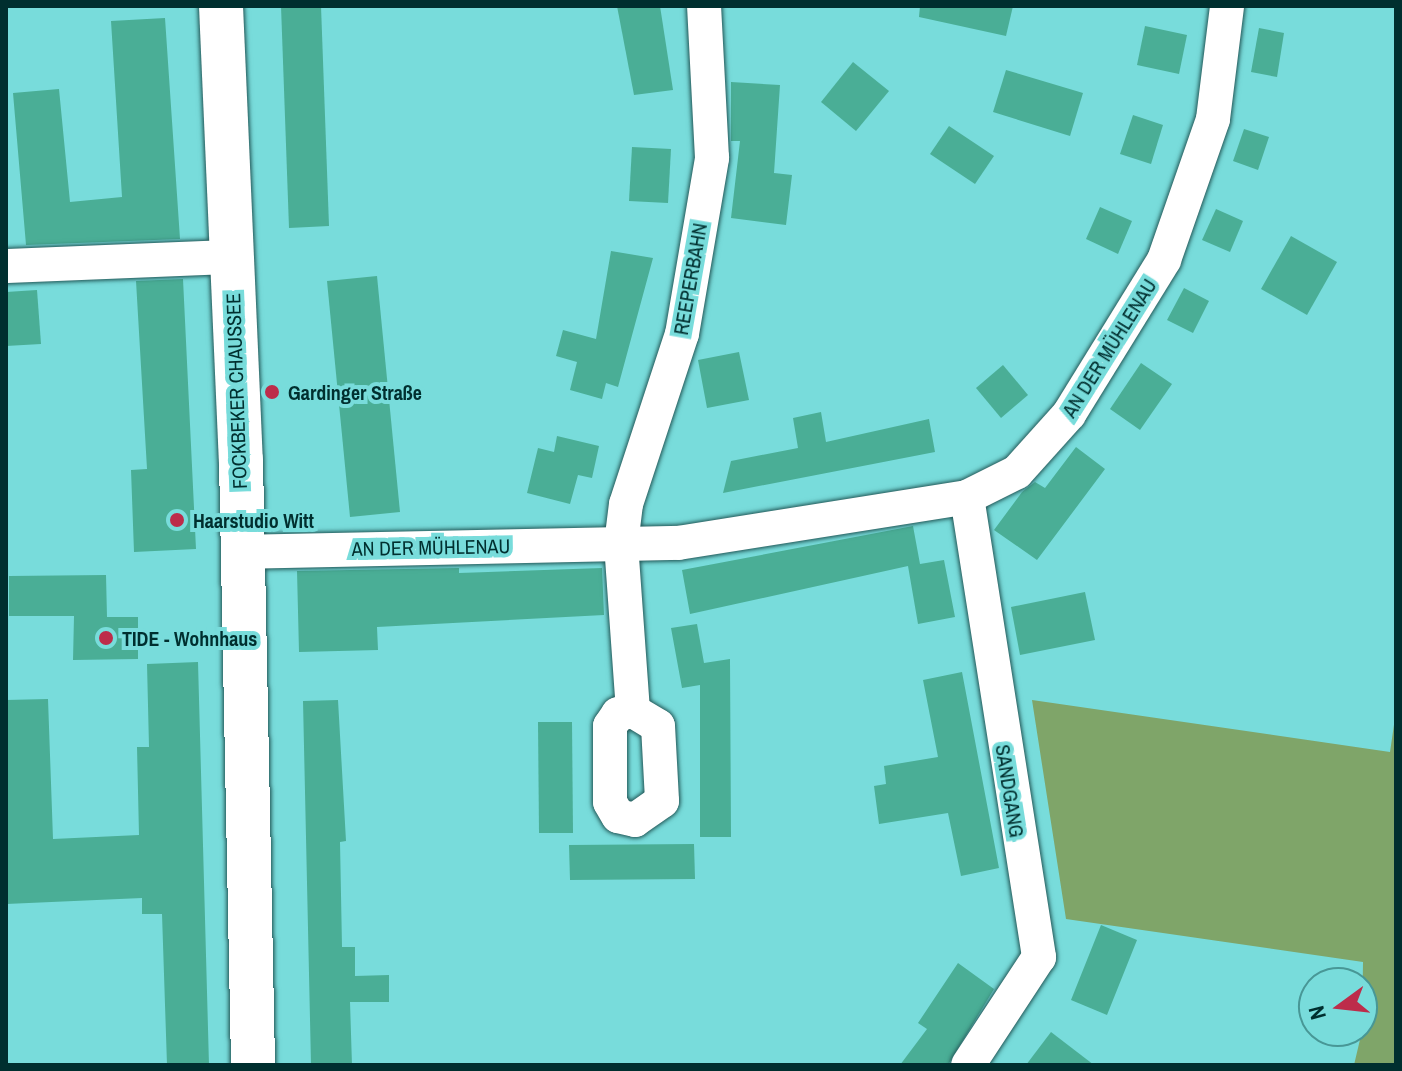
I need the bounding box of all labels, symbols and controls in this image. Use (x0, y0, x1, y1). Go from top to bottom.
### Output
street label: REEPERBAHN (668, 221, 712, 337)
street label: AN DER MÜHLENAU (1057, 274, 1161, 422)
street label: FOCKBEKER CHAUSSEE (221, 293, 251, 489)
place label: Gardinger Straße (288, 380, 422, 404)
marker: Gardinger Straße (263, 383, 281, 401)
place label: Haarstudio Witt (193, 508, 314, 532)
marker: Haarstudio Witt (168, 511, 186, 529)
street label: AN DER MÜHLENAU (352, 534, 510, 560)
place label: TIDE - Wohnhaus (122, 626, 257, 650)
marker: TIDE - Wohnhaus (97, 629, 115, 647)
street label: SANDGANG (991, 743, 1029, 839)
north arrow (1298, 967, 1378, 1047)
text: N (1301, 1003, 1333, 1023)

